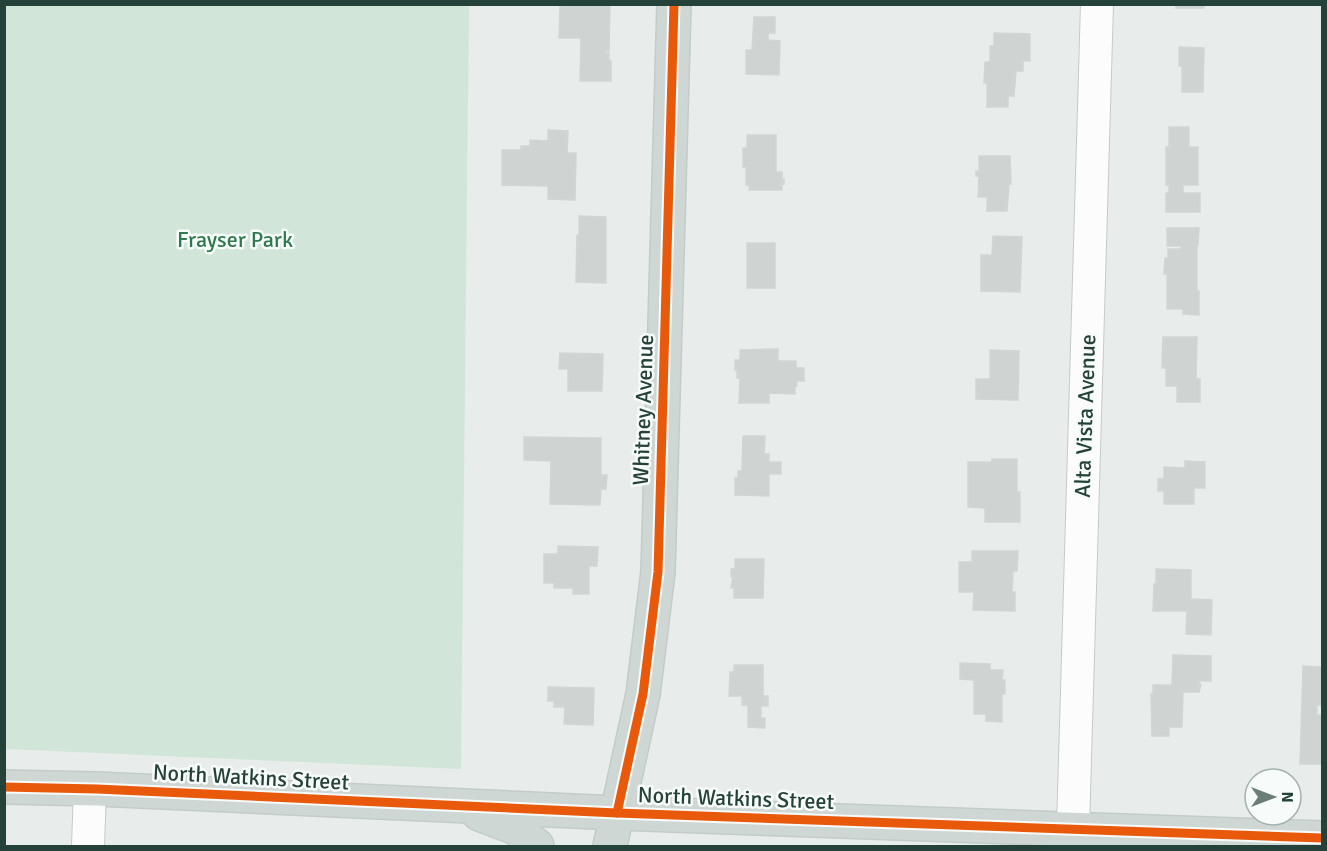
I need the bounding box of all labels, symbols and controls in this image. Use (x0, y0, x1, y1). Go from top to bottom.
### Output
park label: Frayser Park (177, 226, 293, 253)
street label: Whitney Avenue (627, 334, 659, 486)
street label: Alta Vista Avenue (1069, 334, 1101, 498)
street label: North Watkins Street (152, 758, 350, 796)
north arrow (1243, 767, 1303, 827)
street label: North Watkins Street (637, 781, 835, 815)
text: N (1277, 791, 1297, 803)

